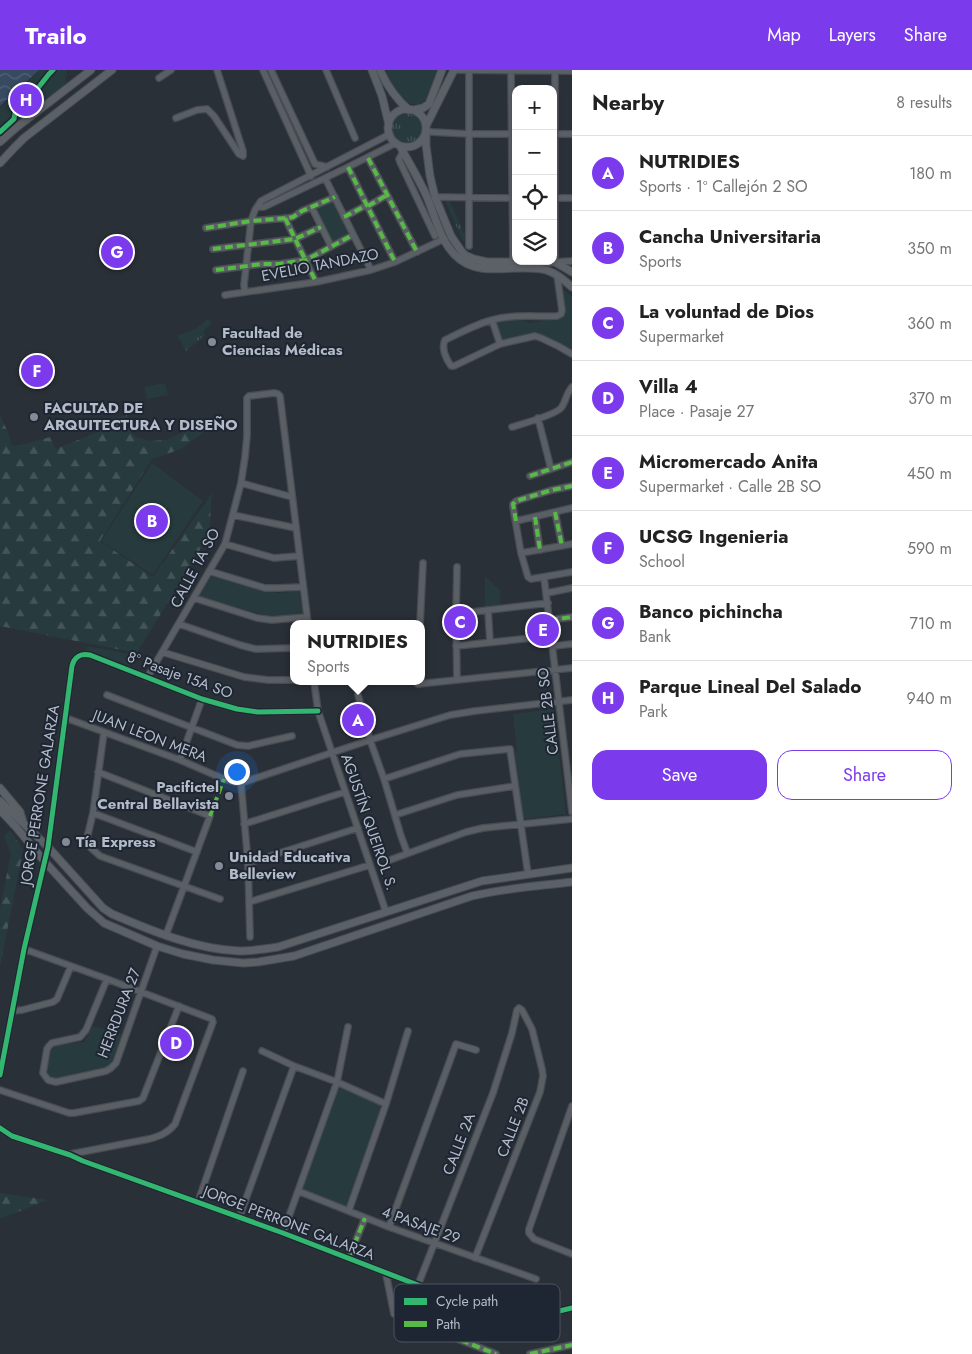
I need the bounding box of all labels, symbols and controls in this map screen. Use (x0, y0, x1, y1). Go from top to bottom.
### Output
text: Trailo (25, 18, 87, 53)
text: Map (767, 22, 801, 48)
text: Layers (829, 22, 876, 48)
text: Share (904, 22, 947, 48)
pin: H (10, 81, 42, 119)
map controls (512, 85, 557, 265)
button: + (512, 85, 557, 130)
text: Nearby (592, 88, 664, 118)
text: 8 results (896, 91, 952, 114)
button: − (512, 130, 557, 175)
text: NUTRIDIES (639, 148, 740, 175)
text: A (602, 162, 614, 185)
text: 180 m (909, 162, 952, 185)
button: locate (512, 175, 557, 220)
text: Sports · 1º Callejón 2 SO (639, 175, 808, 198)
button: layers (512, 220, 557, 265)
text: Cancha Universitaria (639, 223, 821, 250)
pin: G (101, 233, 133, 271)
text: B (603, 237, 613, 260)
text: 350 m (907, 237, 952, 260)
street label: EVELIO TANDAZO (259, 243, 381, 287)
text: Sports (639, 250, 681, 273)
text: La voluntad de Dios (639, 298, 814, 325)
text: C (602, 312, 614, 335)
text: 360 m (907, 312, 952, 335)
place label: Facultad de Ciencias Médicas (222, 322, 343, 361)
text: Supermarket (639, 325, 724, 348)
marker: Facultad de Ciencias Médicas (206, 336, 218, 348)
pin: F (21, 352, 53, 390)
text: Villa 4 (639, 373, 698, 400)
text: D (602, 387, 614, 410)
text: 370 m (908, 387, 952, 410)
place label: FACULTAD DE ARQUITECTURA Y DISEÑO (43, 397, 238, 436)
text: Place · Pasaje 27 (639, 400, 754, 423)
marker: FACULTAD DE ARQUITECTURA Y DISEÑO (28, 411, 40, 423)
text: Micromercado Anita (639, 448, 818, 475)
text: E (603, 462, 613, 485)
text: 450 m (907, 462, 952, 485)
text: Supermarket · Calle 2B SO (639, 475, 821, 498)
pin: B (136, 502, 168, 540)
text: UCSG Ingenieria (639, 523, 789, 550)
street label: CALLE 1A SO (165, 524, 225, 612)
text: F (604, 537, 612, 560)
text: 590 m (907, 537, 952, 560)
text: School (639, 550, 685, 573)
text: Banco pichincha (639, 598, 783, 625)
pin: C (444, 603, 476, 641)
pin: E (527, 611, 559, 649)
text: G (601, 612, 615, 635)
text: 710 m (910, 612, 952, 635)
popup (290, 620, 425, 685)
text: Bank (639, 625, 671, 648)
text: NUTRIDIES (307, 628, 408, 655)
street label: 8º Pasaje 15A SO (124, 646, 236, 704)
text: Sports (307, 655, 350, 678)
street label: CALLE 2B SO (532, 666, 564, 756)
text: Parque Lineal Del Salado (639, 673, 862, 700)
text: H (602, 687, 614, 710)
text: 940 m (907, 687, 952, 710)
text: Park (639, 700, 668, 723)
pin: A (342, 701, 374, 739)
street label: JORGE PERRONE GALARZA (15, 703, 65, 889)
street label: JUAN LEON MERA (88, 703, 210, 768)
button: Save (592, 750, 767, 800)
button: Share (777, 750, 952, 800)
street label: AGUSTÍN QUEIROL S. (335, 751, 403, 893)
your location (224, 759, 250, 785)
place label: Pacifictel Central Bellavista (97, 776, 219, 815)
marker: Pacifictel Central Bellavista (223, 790, 235, 802)
place label: Tía Express (76, 831, 156, 853)
marker: Tía Express (60, 836, 72, 848)
place label: Unidad Educativa Belleview (229, 846, 351, 885)
marker: Unidad Educativa Belleview (213, 860, 225, 872)
street label: HERRDURA 27 (92, 965, 146, 1061)
pin: D (160, 1024, 192, 1062)
street label: CALLE 2B (491, 1094, 535, 1160)
street label: CALLE 2A (437, 1110, 481, 1178)
street label: JORGE PERRONE GALARZA (198, 1179, 378, 1266)
street label: 4 PASAJE 29 (379, 1201, 463, 1249)
legend (394, 1284, 560, 1342)
text: Cycle path (436, 1291, 498, 1311)
text: Path (436, 1314, 461, 1334)

